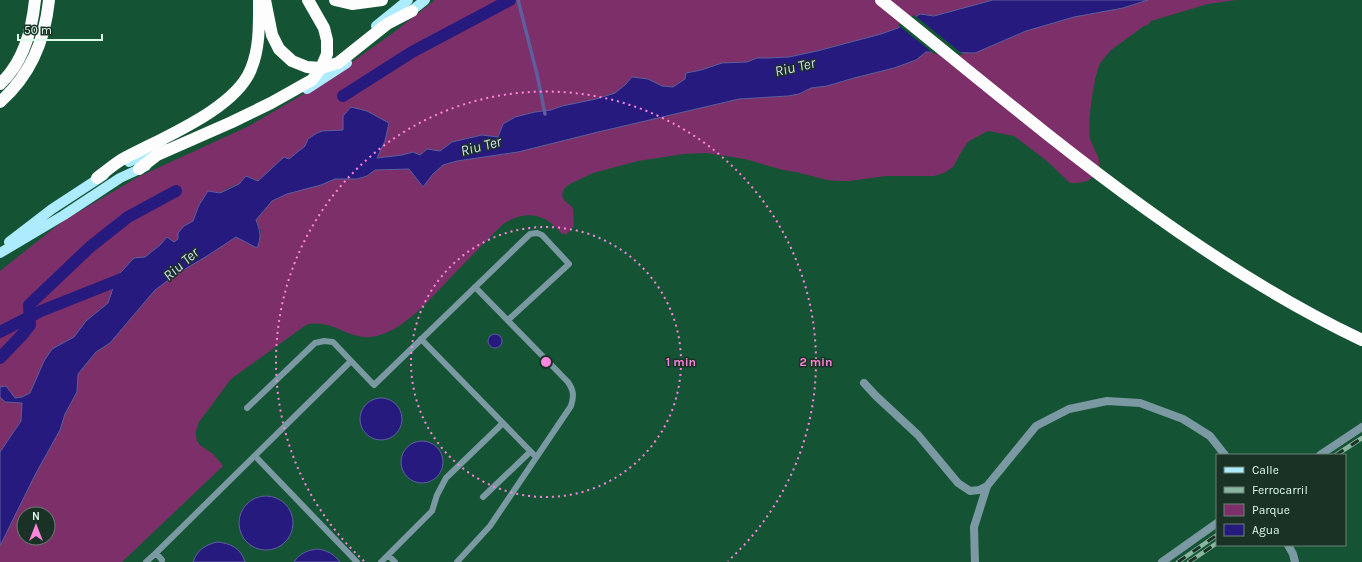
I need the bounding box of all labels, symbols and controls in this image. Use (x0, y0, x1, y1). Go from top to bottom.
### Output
scale bar (18, 16, 102, 42)
text: 50 m (24, 23, 52, 37)
water label: Riu Ter (773, 53, 818, 80)
water label: Riu Ter (459, 132, 504, 160)
water label: Riu Ter (159, 243, 203, 284)
centre of rings (539, 355, 553, 369)
text: 1 min (666, 355, 696, 369)
text: 2 min (799, 355, 833, 369)
legend (1216, 454, 1346, 546)
text: Calle (1252, 463, 1279, 477)
text: Ferrocarril (1252, 483, 1308, 497)
text: Parque (1252, 503, 1290, 517)
north arrow (16, 506, 56, 546)
text: N (32, 510, 40, 523)
text: Agua (1252, 523, 1280, 537)

